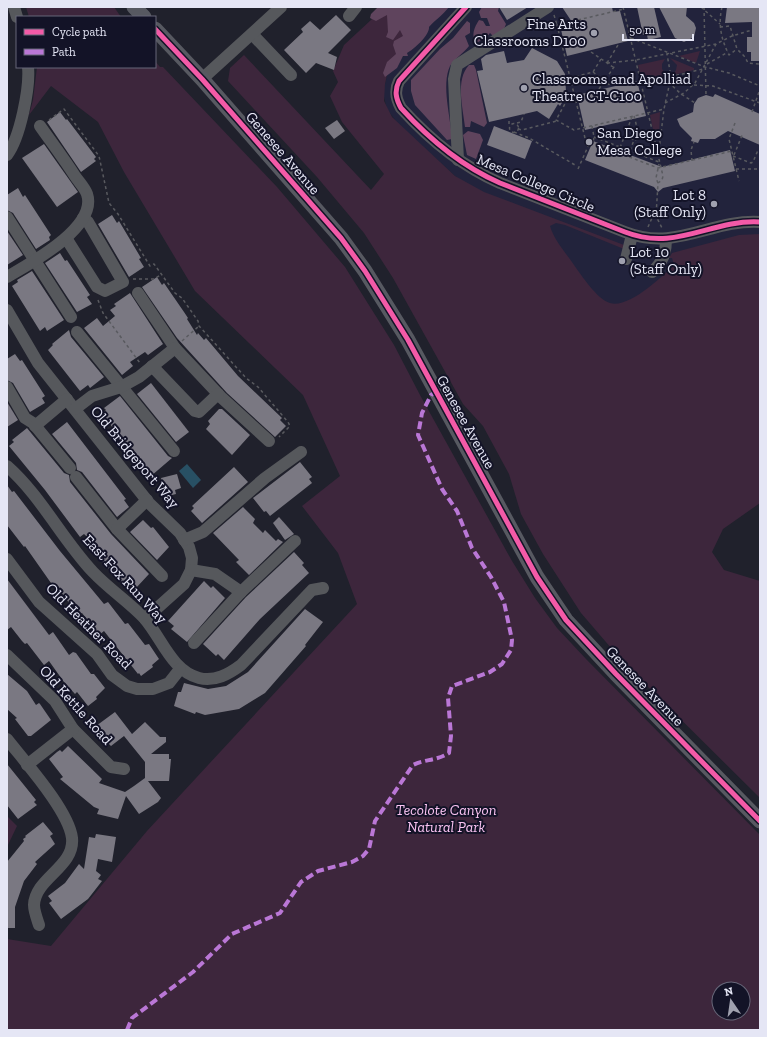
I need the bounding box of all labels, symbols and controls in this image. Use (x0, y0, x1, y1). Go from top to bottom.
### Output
place label: Fine Arts Classrooms D100 (474, 15, 586, 50)
legend (16, 16, 156, 68)
scale bar (623, 16, 693, 42)
text: 50 m (629, 23, 656, 37)
text: Cycle path (52, 25, 107, 39)
marker: Fine Arts Classrooms D100 (589, 28, 599, 38)
text: Path (52, 45, 76, 59)
place label: Classrooms and Apolliad Theatre CT-C100 (532, 70, 692, 105)
marker: Classrooms and Apolliad Theatre CT-C100 (519, 83, 529, 93)
street label: Genesee Avenue (242, 108, 324, 198)
place label: San Diego Mesa College (597, 124, 682, 159)
marker: San Diego Mesa College (584, 137, 594, 147)
street label: Mesa College Circle (474, 150, 598, 216)
place label: Lot 8 (Staff Only) (634, 186, 706, 221)
marker: Lot 8 (Staff Only) (709, 199, 719, 209)
place label: Lot 10 (Staff Only) (630, 243, 702, 278)
marker: Lot 10 (Staff Only) (617, 256, 627, 266)
street label: Genesee Avenue (433, 372, 499, 472)
street label: Old Bridgeport Way (87, 402, 183, 512)
street label: East Fox Run Way (79, 531, 171, 628)
street label: Old Heather Road (42, 579, 136, 673)
street label: Genesee Avenue (602, 642, 688, 730)
street label: Old Kettle Road (36, 662, 117, 749)
park label: Tecolote Canyon Natural Park (395, 801, 497, 836)
north arrow (711, 981, 751, 1021)
text: N (723, 984, 735, 999)

